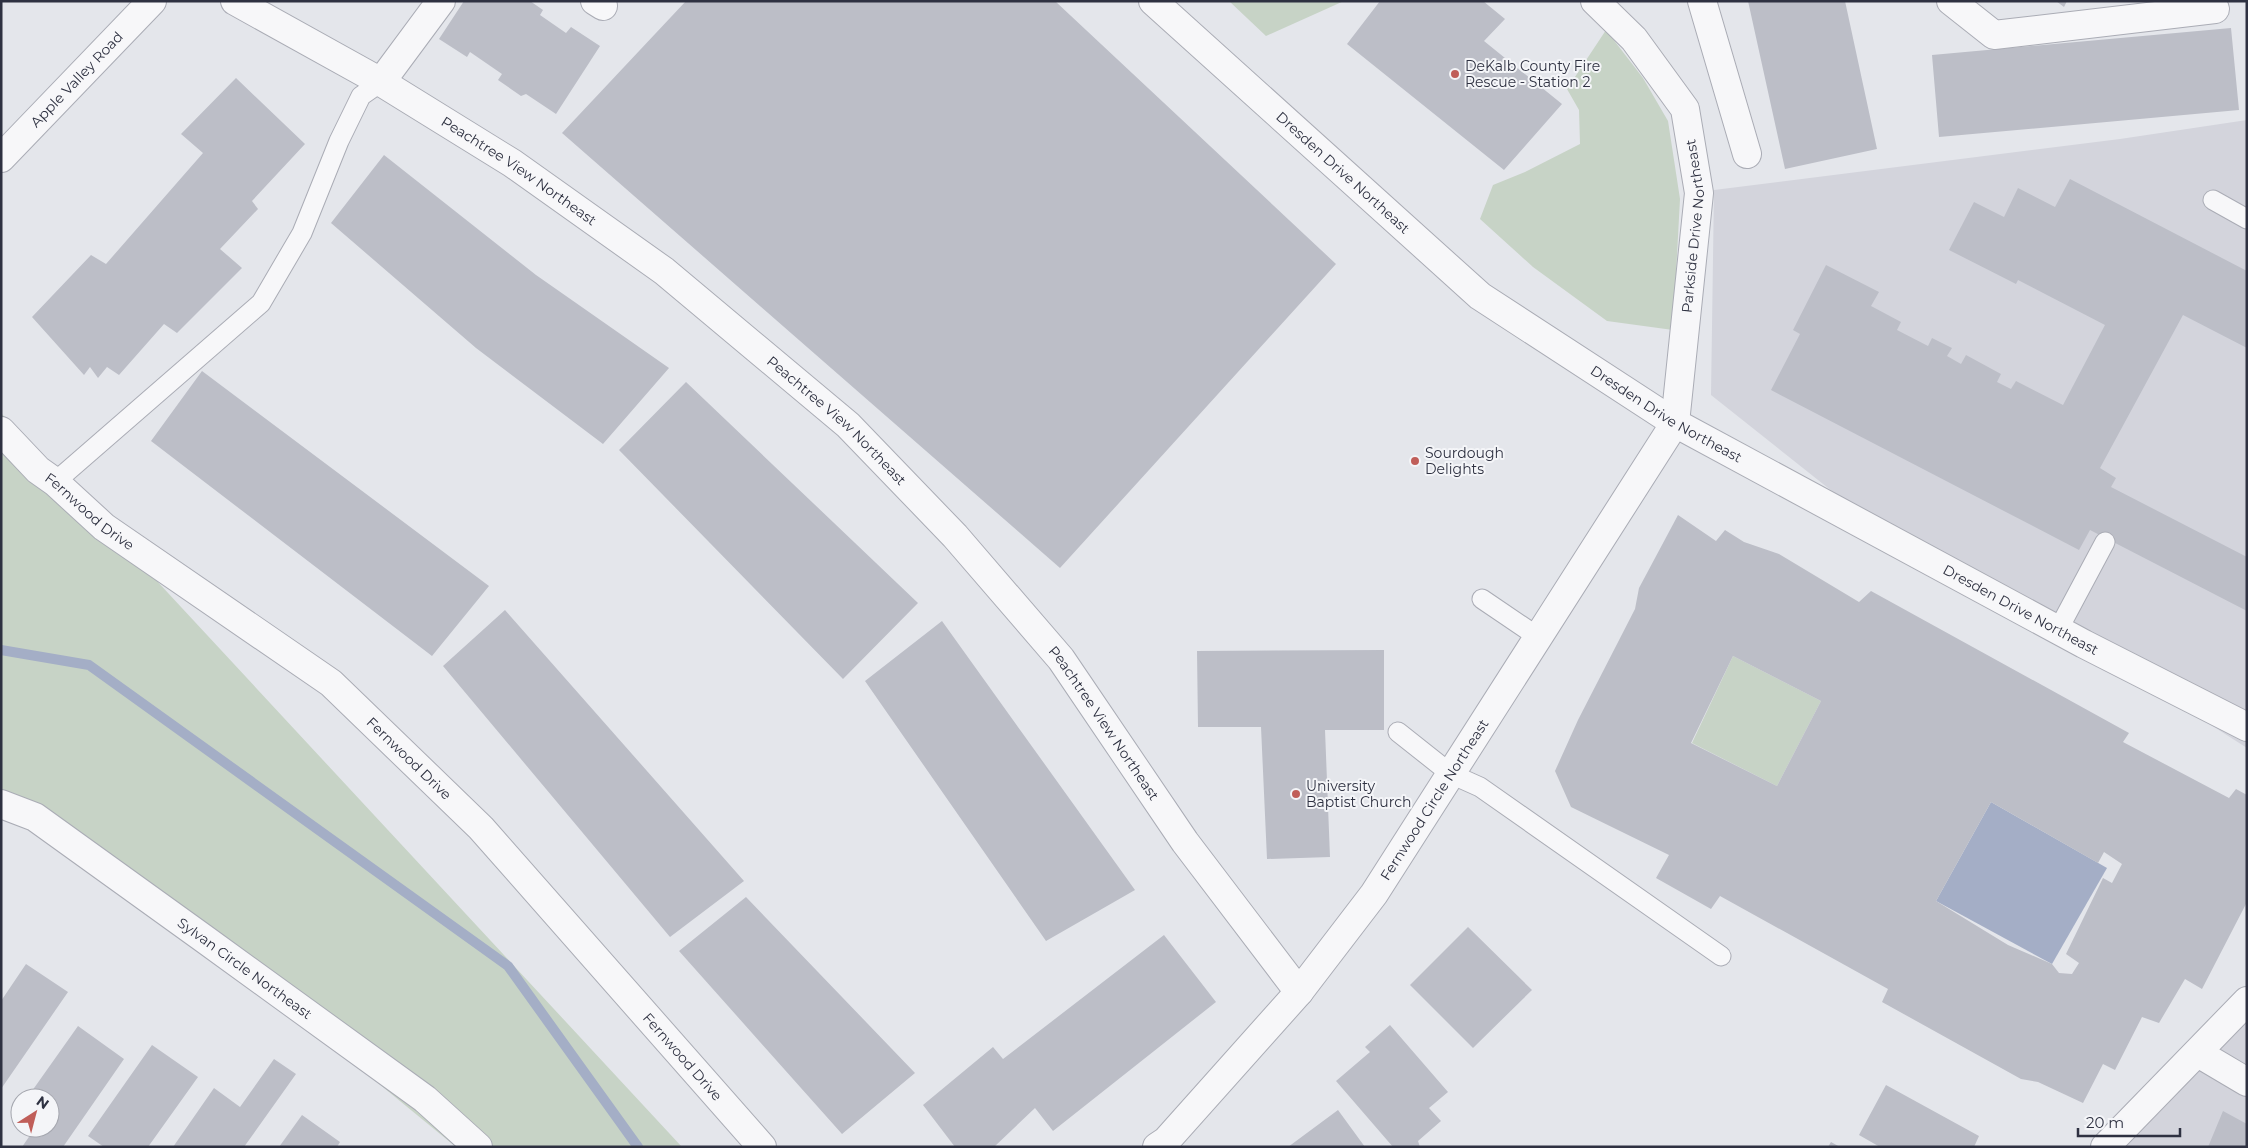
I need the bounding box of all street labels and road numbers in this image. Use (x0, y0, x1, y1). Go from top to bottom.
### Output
street label: Apple Valley Road (26, 28, 127, 131)
street label: Dresden Drive Northeast (1272, 108, 1414, 238)
street label: Peachtree View Northeast (438, 112, 600, 229)
street label: Parkside Drive Northeast (1678, 138, 1708, 314)
street label: Peachtree View Northeast (763, 352, 910, 489)
street label: Dresden Drive Northeast (1587, 361, 1745, 467)
street label: Fernwood Drive (41, 469, 138, 554)
street label: Dresden Drive Northeast (1940, 560, 2102, 659)
street label: Peachtree View Northeast (1045, 642, 1163, 804)
street label: Fernwood Drive (363, 713, 455, 804)
street label: Fernwood Circle Northeast (1376, 715, 1493, 884)
street label: Sylvan Circle Northeast (174, 914, 316, 1023)
street label: Fernwood Drive (639, 1009, 726, 1105)

